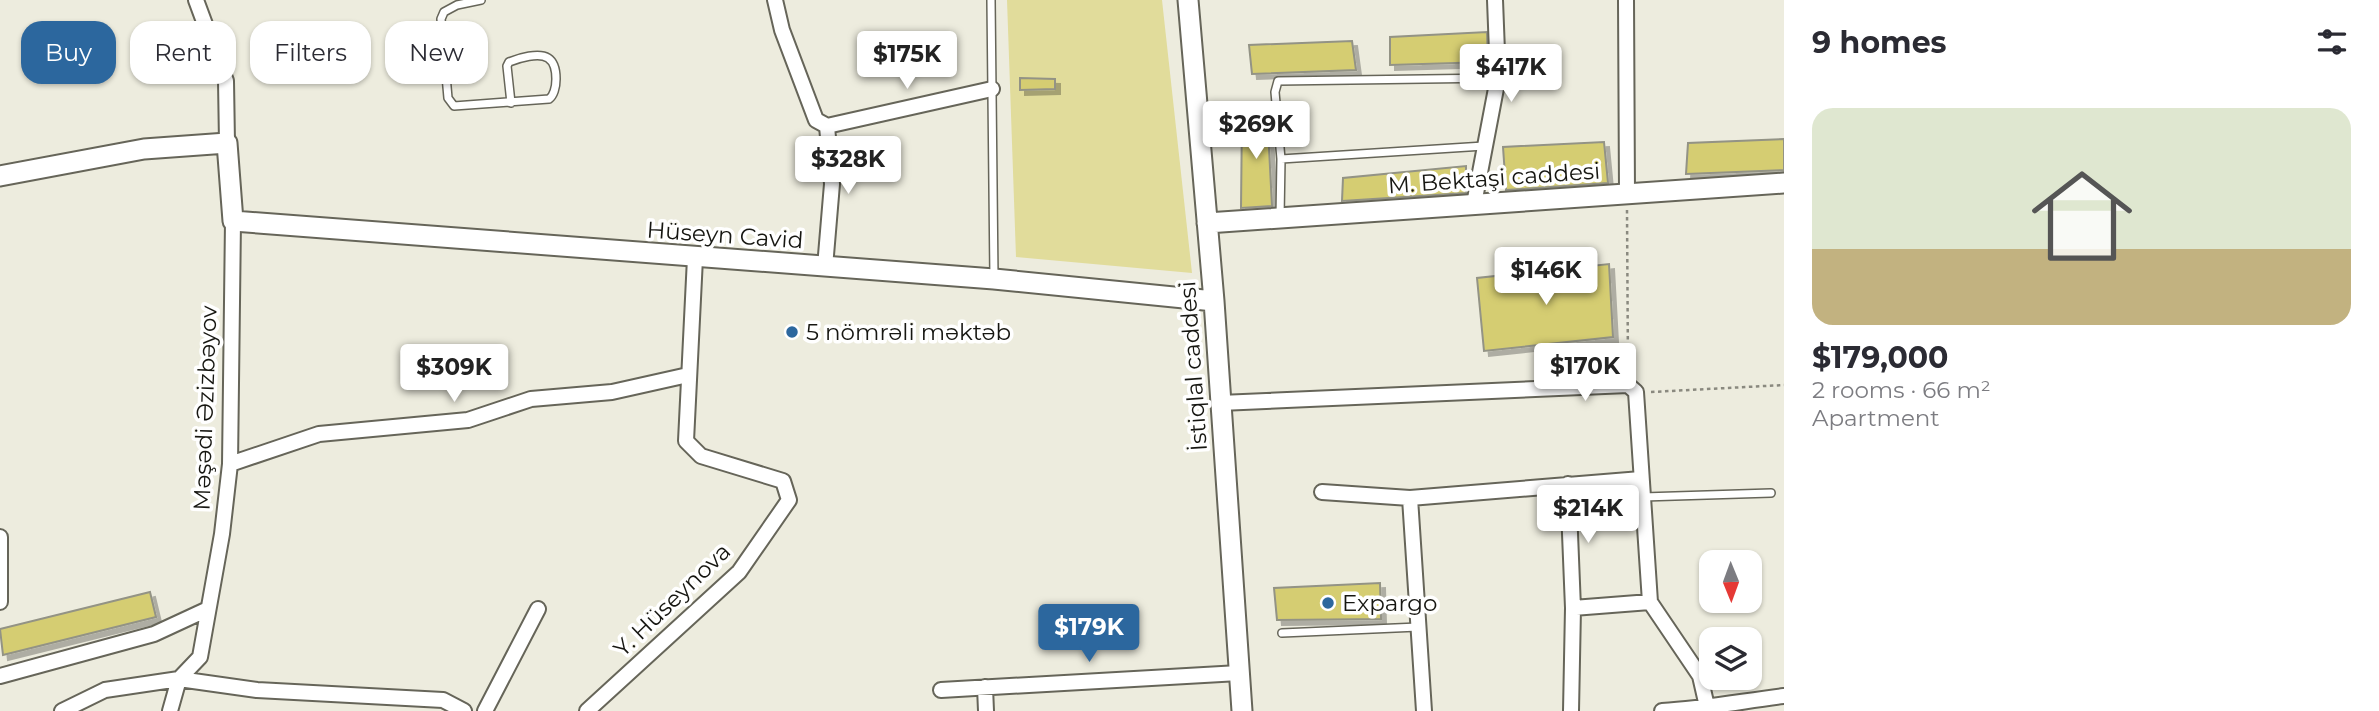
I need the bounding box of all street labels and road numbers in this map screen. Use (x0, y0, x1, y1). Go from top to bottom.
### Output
street label: M. Bektaşi caddesi (1387, 157, 1601, 199)
street label: Hüseyn Cavid (646, 216, 804, 254)
street label: İstiqlal caddesi (1173, 280, 1213, 452)
street label: Məşədi Əzizbəyov (187, 305, 223, 511)
street label: Y. Hüseynova (608, 537, 736, 663)

